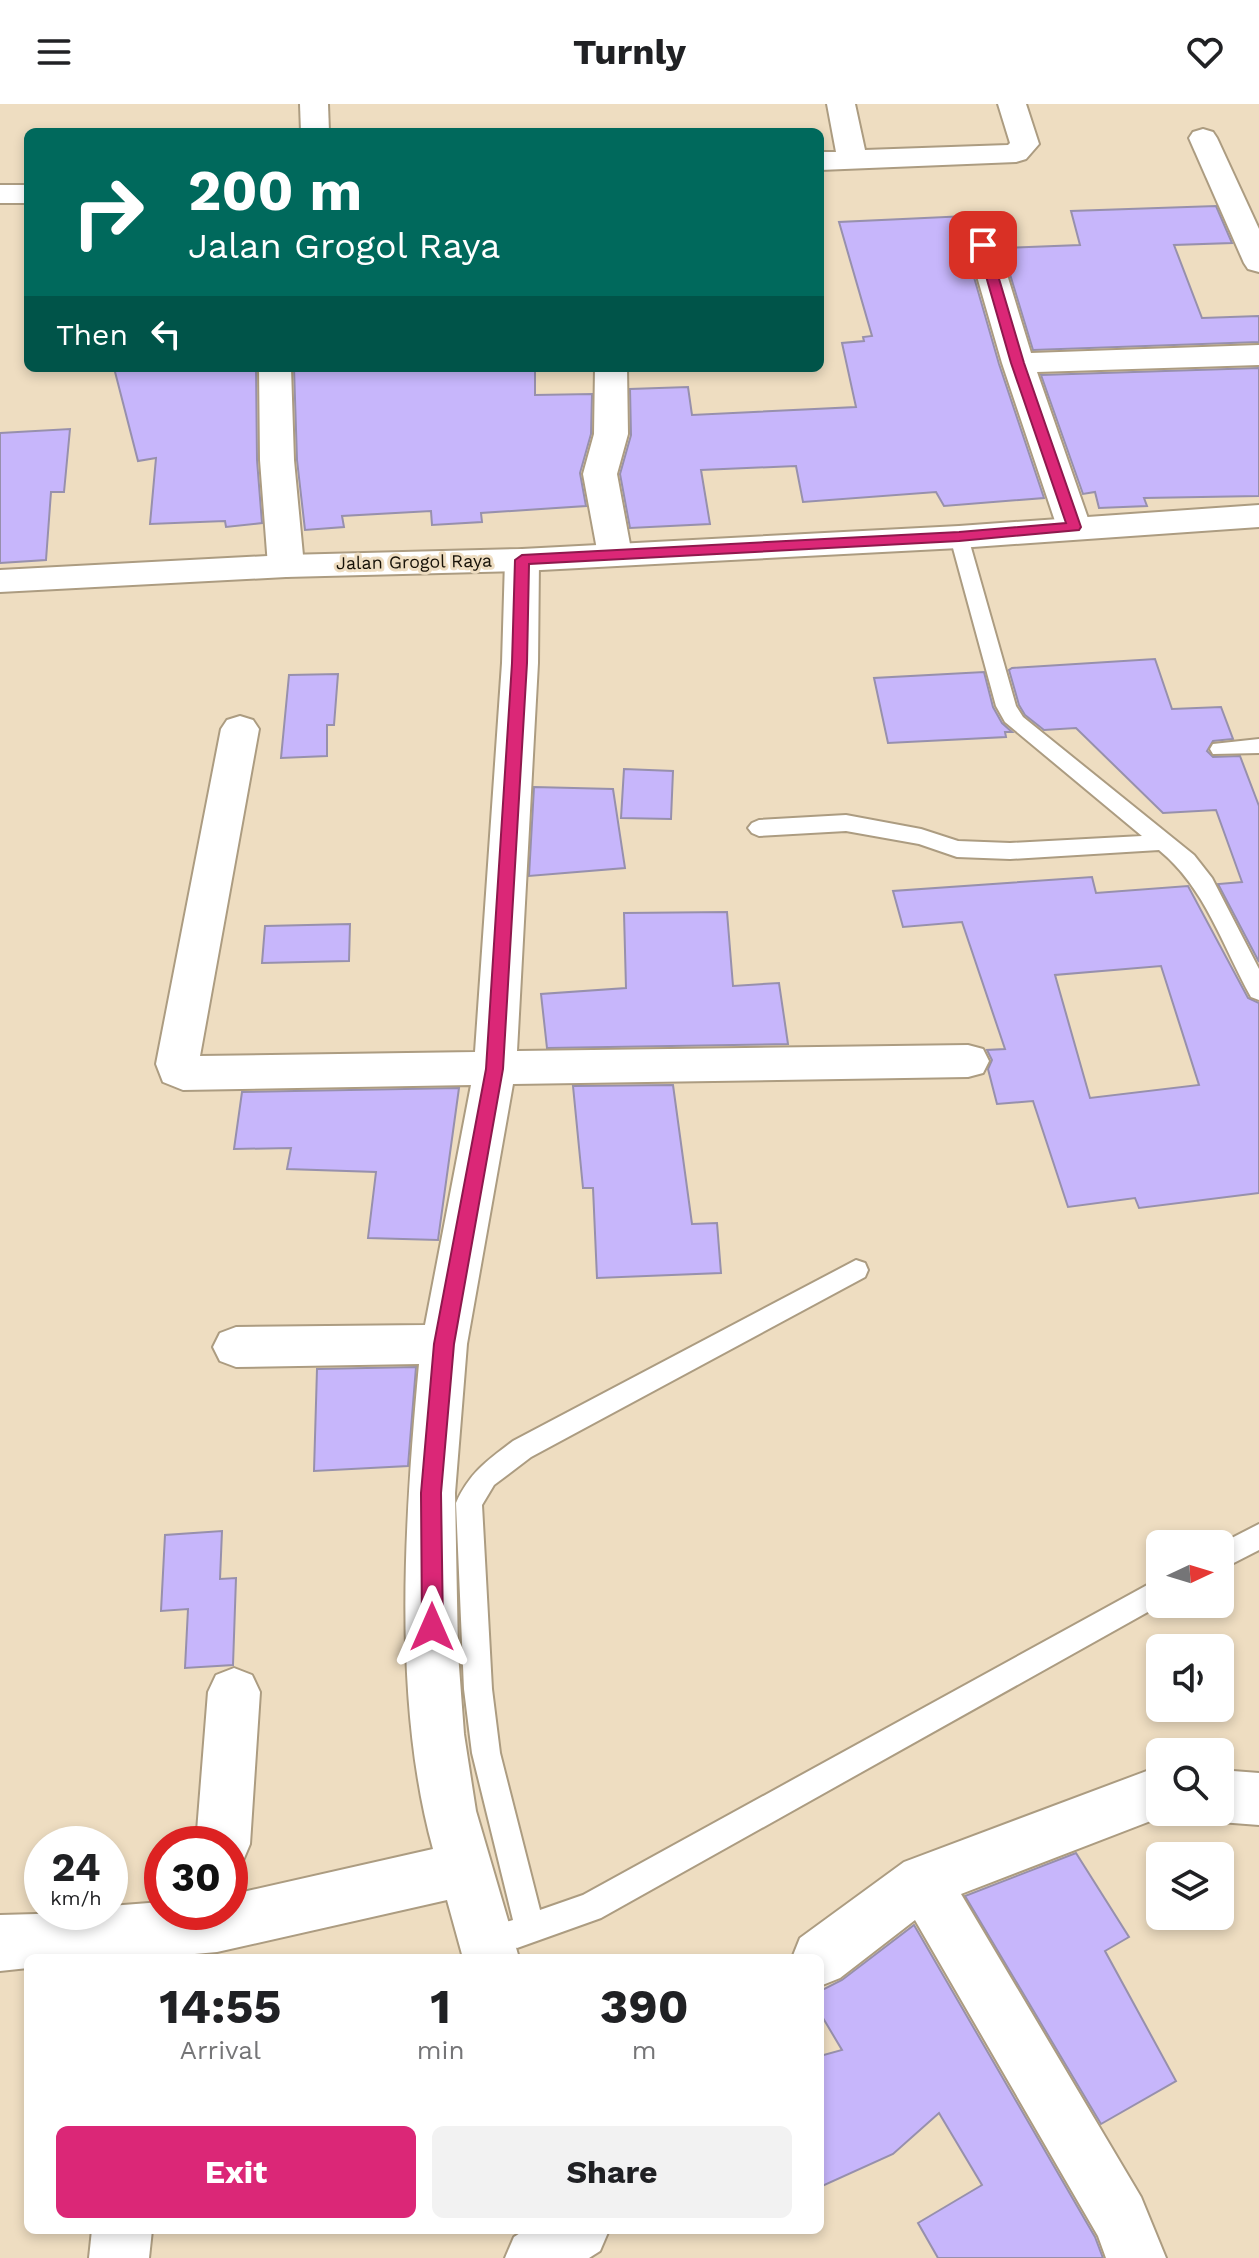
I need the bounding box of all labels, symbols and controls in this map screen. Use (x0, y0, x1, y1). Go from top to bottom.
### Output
icon: menu (32, 30, 76, 74)
icon: heart (1183, 30, 1227, 74)
text: Turnly (573, 31, 686, 73)
text: 200 m (188, 158, 362, 224)
icon: right (56, 160, 160, 264)
pin (949, 211, 1017, 279)
icon: arrive (961, 223, 1005, 267)
text: Jalan Grogol Raya (188, 225, 500, 267)
icon: left (144, 312, 188, 356)
text: Then (56, 317, 128, 352)
street label: Jalan Grogol Raya (336, 550, 492, 573)
north arrow (1146, 1530, 1234, 1618)
map controls (1146, 1530, 1234, 1930)
position arrow (390, 1585, 474, 1669)
button: sound (1146, 1634, 1234, 1722)
button: search (1146, 1738, 1234, 1826)
speed limit sign: 30 (144, 1826, 248, 1930)
button: layers (1146, 1842, 1234, 1930)
text: 24 (51, 1844, 101, 1891)
text: km/h (50, 1886, 102, 1910)
text: 14:55 (159, 1978, 281, 2035)
text: 1 (430, 1978, 451, 2035)
text: 390 (600, 1978, 689, 2035)
text: Arrival (180, 2035, 261, 2065)
text: min (417, 2035, 465, 2065)
text: m (632, 2035, 657, 2065)
button: Exit (56, 2126, 416, 2218)
button: Share (432, 2126, 792, 2218)

